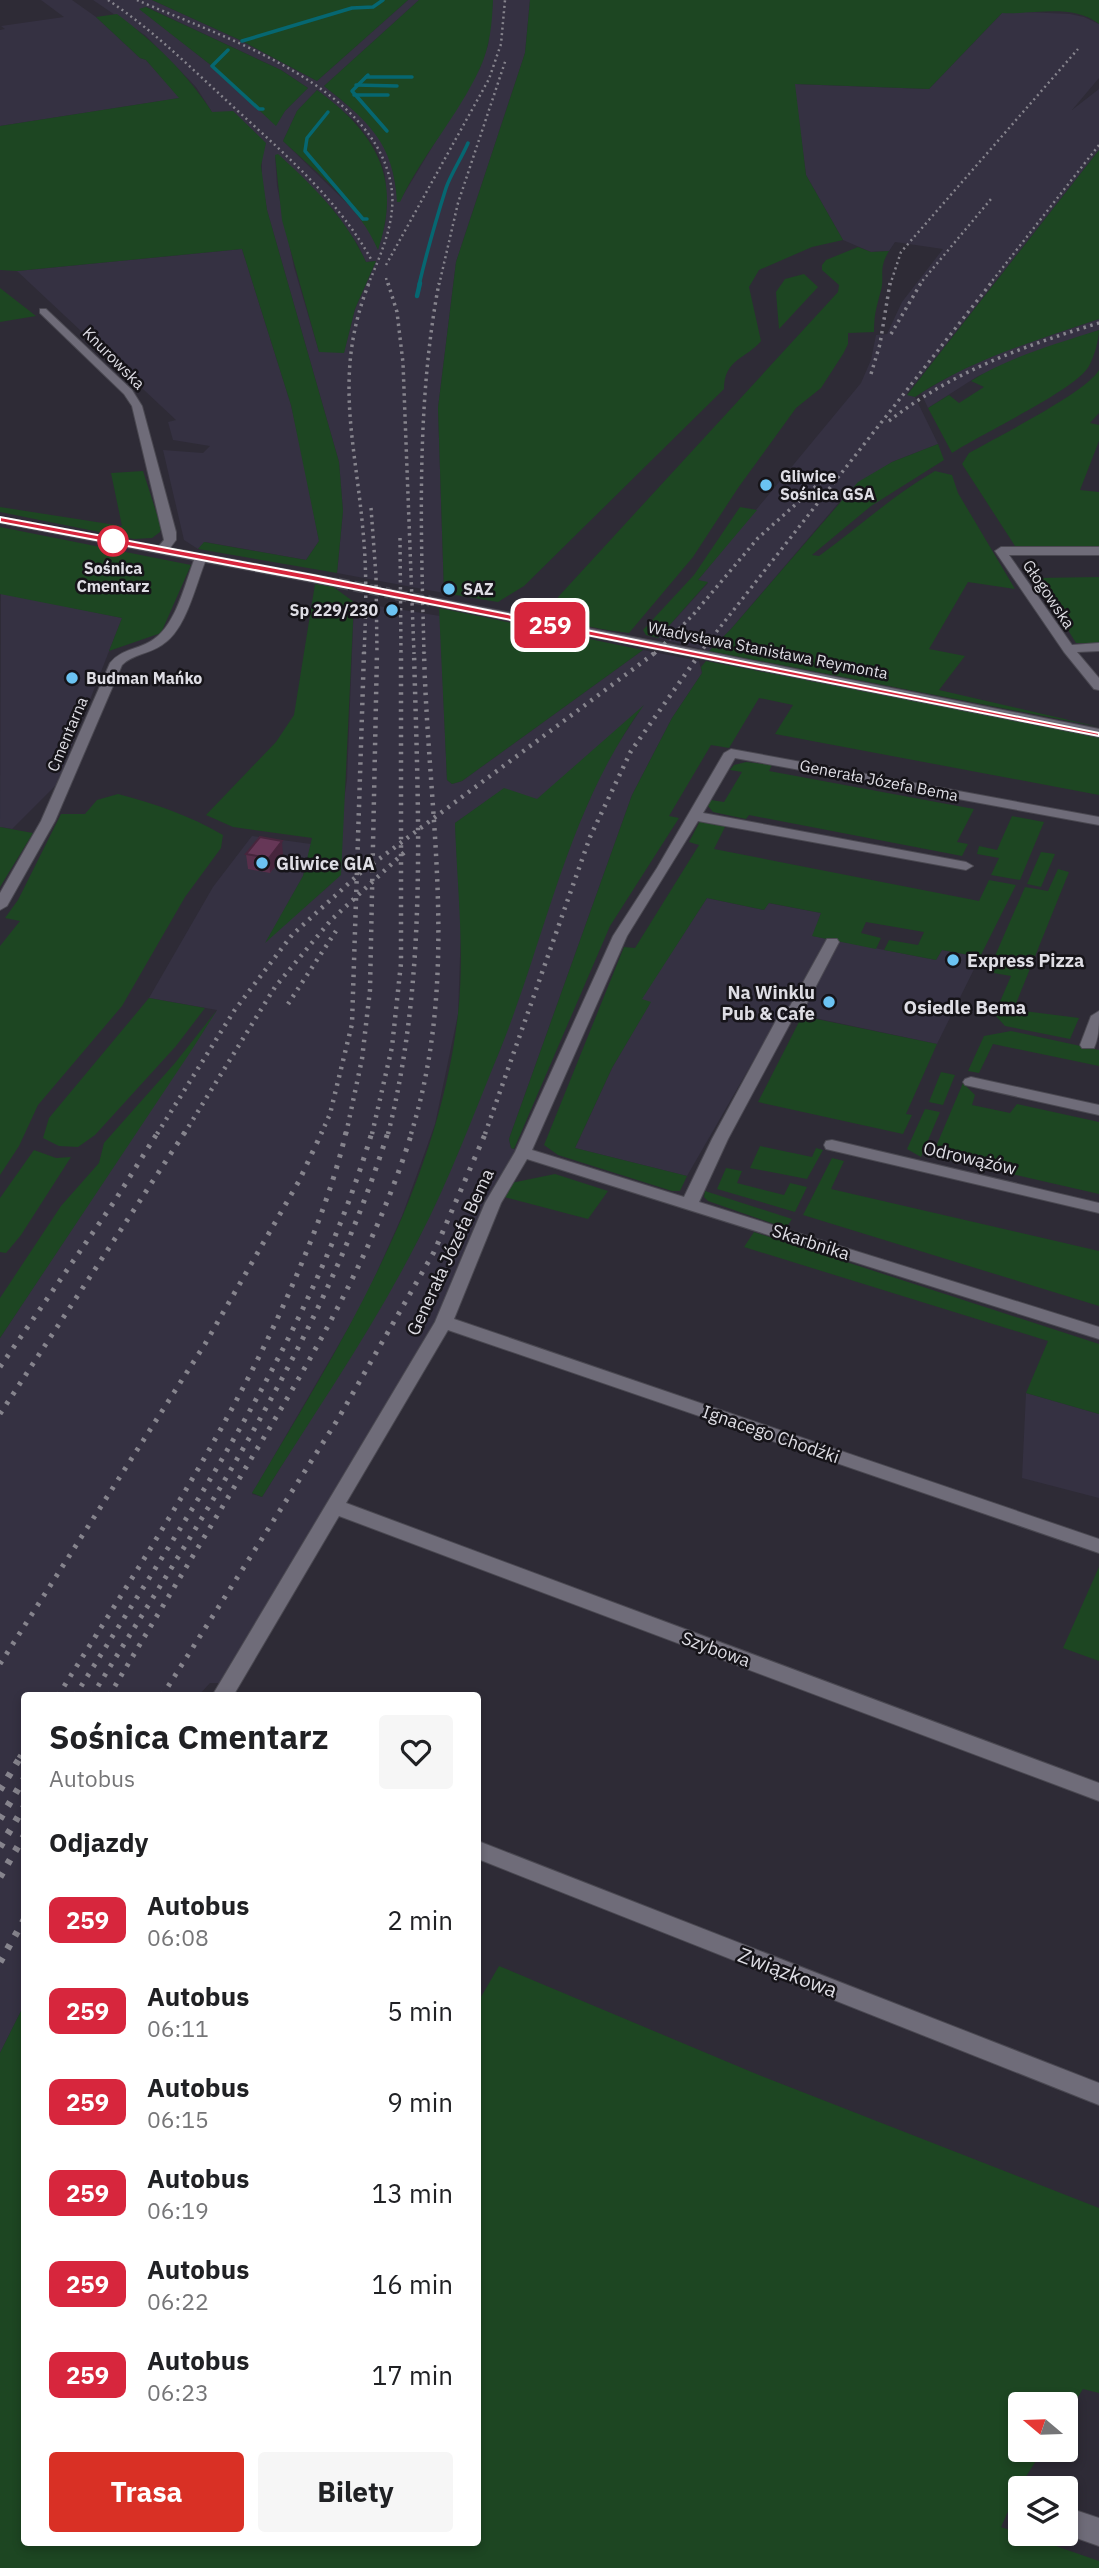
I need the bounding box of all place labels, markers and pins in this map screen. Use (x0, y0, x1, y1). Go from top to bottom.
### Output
place label: Gliwice Sośnica GSA (780, 466, 875, 504)
marker: Gliwice Sośnica GSA (758, 477, 774, 493)
marker: Sośnica Cmentarz (98, 526, 128, 556)
place label: Sośnica Cmentarz (76, 558, 150, 596)
place label: SAZ (463, 579, 494, 599)
marker: SAZ (441, 581, 457, 597)
place label: Sp 229/230 (290, 600, 378, 620)
marker: Sp 229/230 (384, 602, 400, 618)
place label: Budman Mańko (86, 668, 202, 688)
marker: Budman Mańko (64, 670, 80, 686)
place label: Gliwice GlA (276, 852, 375, 875)
marker: Gliwice GlA (254, 855, 270, 871)
place label: Express Pizza (967, 949, 1084, 972)
marker: Express Pizza (945, 952, 961, 968)
place label: Na Winklu Pub & Cafe (722, 981, 815, 1025)
marker: Na Winklu Pub & Cafe (821, 994, 837, 1010)

